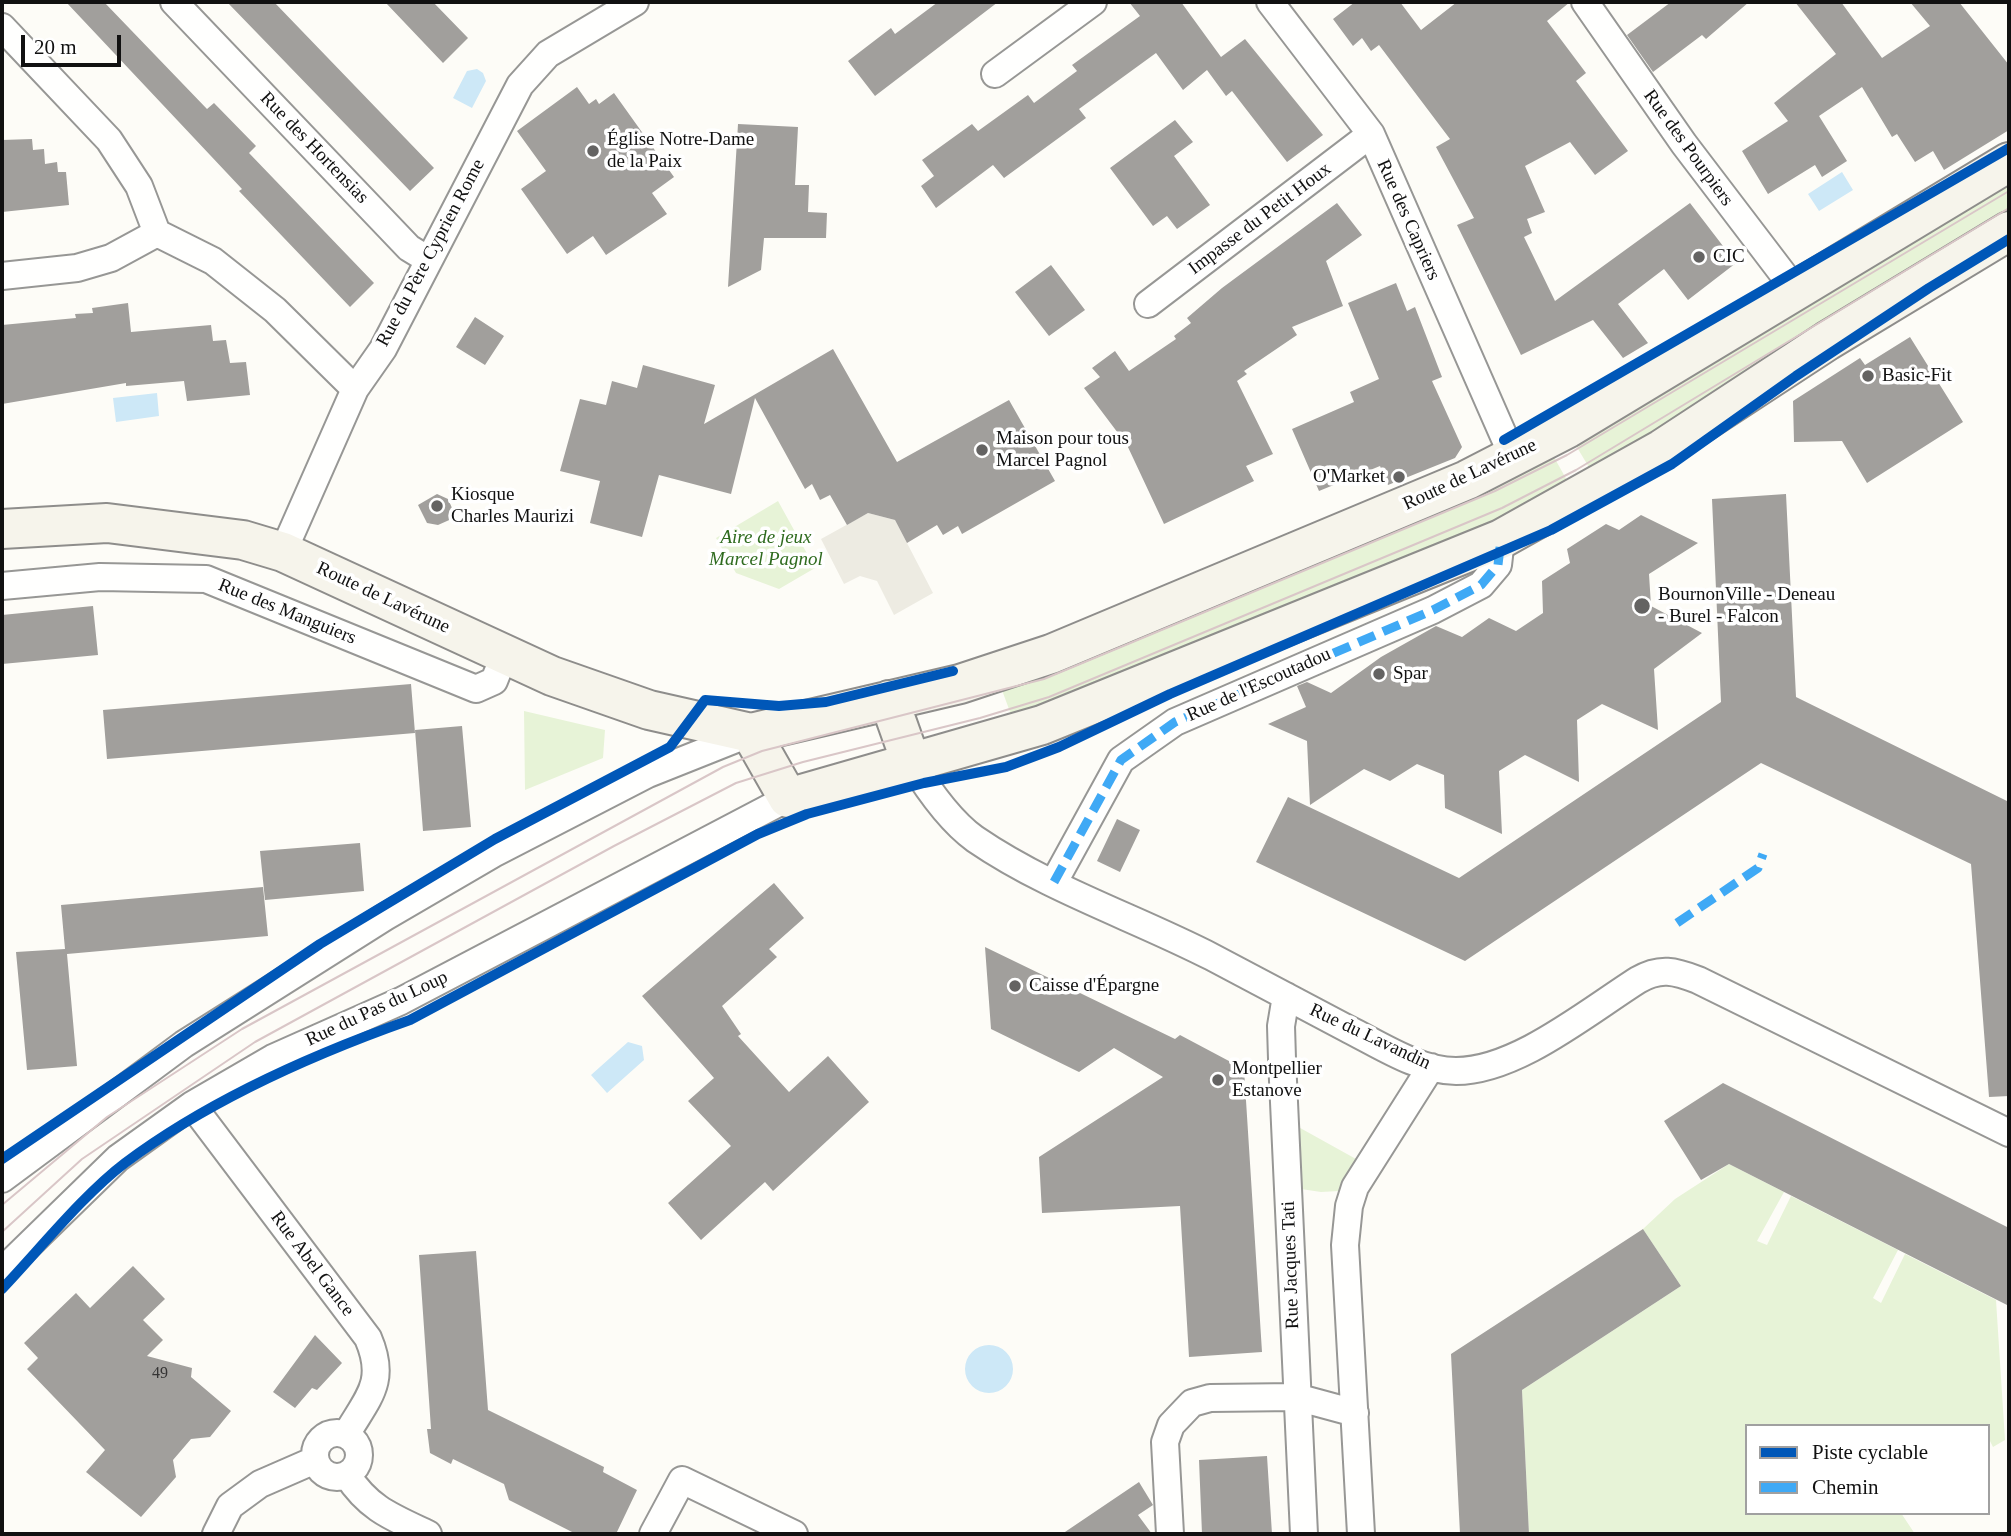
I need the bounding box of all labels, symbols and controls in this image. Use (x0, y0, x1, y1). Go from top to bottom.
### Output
scale bar (24, 21, 124, 65)
text: 20 m (34, 35, 77, 59)
street label: Rue des Pourpiers (1638, 85, 1738, 211)
street label: Rue des Hortensias (255, 87, 373, 209)
place label: Église Notre-Dame de la Paix (607, 129, 754, 173)
marker: Église Notre-Dame de la Paix (585, 143, 601, 159)
street label: Rue du Père Cyprien Rome (372, 155, 490, 351)
street label: Rue des Capriers (1371, 156, 1445, 284)
street label: Impasse du Petit Houx (1184, 158, 1336, 280)
place label: CIC (1713, 246, 1745, 268)
marker: CIC (1691, 249, 1707, 265)
place label: Basic-Fit (1882, 365, 1952, 387)
marker: Basic-Fit (1860, 368, 1876, 384)
place label: Maison pour tous Marcel Pagnol (996, 428, 1129, 472)
street label: Route de Lavérune (1400, 434, 1540, 516)
marker: Maison pour tous Marcel Pagnol (974, 442, 990, 458)
place label: O'Market (1313, 466, 1385, 488)
marker: O'Market (1391, 469, 1407, 485)
place label: Kiosque Charles Maurizi (451, 484, 574, 528)
marker: Kiosque Charles Maurizi (429, 498, 445, 514)
park label: Aire de jeux Marcel Pagnol (709, 527, 823, 571)
street label: Route de Lavérune (313, 557, 453, 639)
street label: Rue des Manguiers (215, 574, 359, 650)
place label: BournonVille - Deneau - Burel - Falcon (1658, 584, 1835, 628)
marker: BournonVille - Deneau - Burel - Falcon (1632, 596, 1652, 616)
street label: Rue de l'Escoutadou (1183, 643, 1335, 727)
place label: Spar (1393, 663, 1428, 685)
marker: Spar (1371, 666, 1387, 682)
street label: Rue du Pas du Loup (302, 966, 452, 1052)
place label: Caisse d'Épargne (1029, 975, 1159, 997)
marker: Caisse d'Épargne (1007, 978, 1023, 994)
street label: Rue du Lavandin (1306, 999, 1434, 1075)
place label: Montpellier Estanove (1232, 1058, 1322, 1102)
marker: Montpellier Estanove (1210, 1072, 1226, 1088)
street label: Rue Jacques Tati (1277, 1200, 1305, 1330)
street label: Rue Abel Gance (265, 1207, 359, 1321)
house number: 49 (152, 1364, 168, 1384)
legend (1745, 1424, 1990, 1515)
text: Piste cyclable (1812, 1440, 1928, 1464)
text: Chemin (1812, 1475, 1879, 1499)

